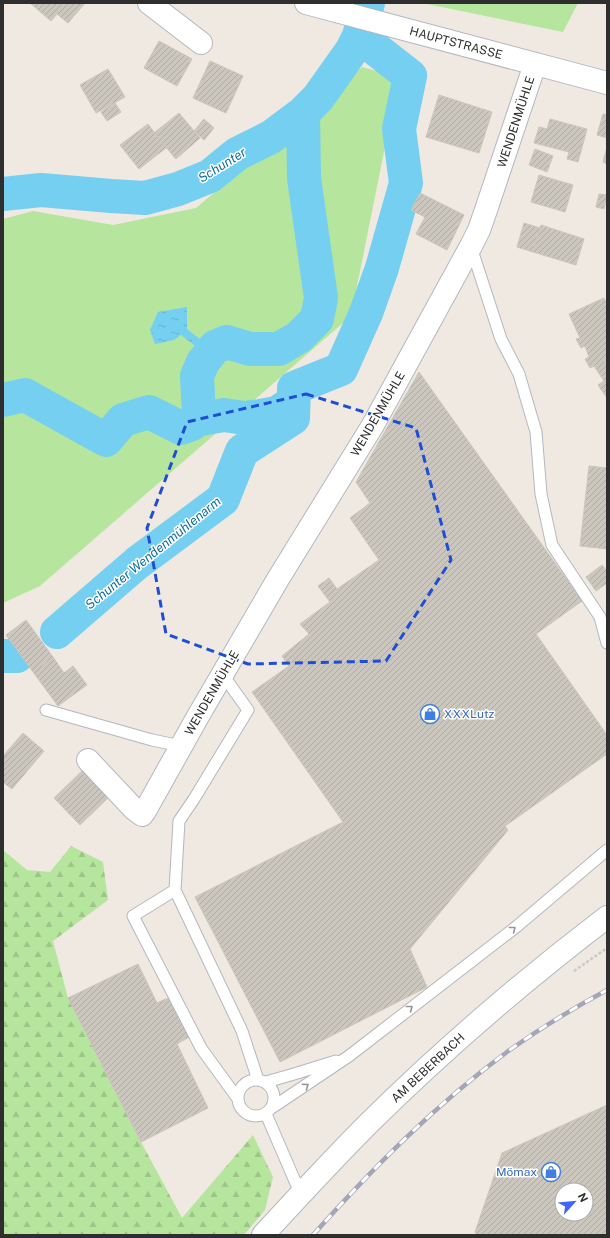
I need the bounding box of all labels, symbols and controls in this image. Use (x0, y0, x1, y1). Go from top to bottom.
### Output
street label: HAUPTSTRASSE (408, 24, 504, 62)
street label: WENDENMÜHLE (495, 74, 537, 170)
water label: Schunter (195, 144, 249, 186)
street label: WENDENMÜHLE (348, 369, 408, 459)
water label: Schunter Wendenmühlenarm (82, 494, 224, 612)
street label: WENDENMÜHLE (182, 648, 242, 738)
shop icon: XXXLutz (419, 703, 441, 725)
place label: XXXLutz (444, 707, 495, 721)
one-way arrow (508, 926, 515, 933)
one-way arrow (406, 1006, 413, 1013)
street label: AM BEBERBACH (388, 1030, 468, 1106)
one-way arrow (301, 1083, 308, 1090)
shop icon: Mömax (540, 1161, 562, 1183)
place label: Mömax (496, 1165, 537, 1179)
north arrow (554, 1182, 594, 1222)
text: N (576, 1191, 590, 1204)

